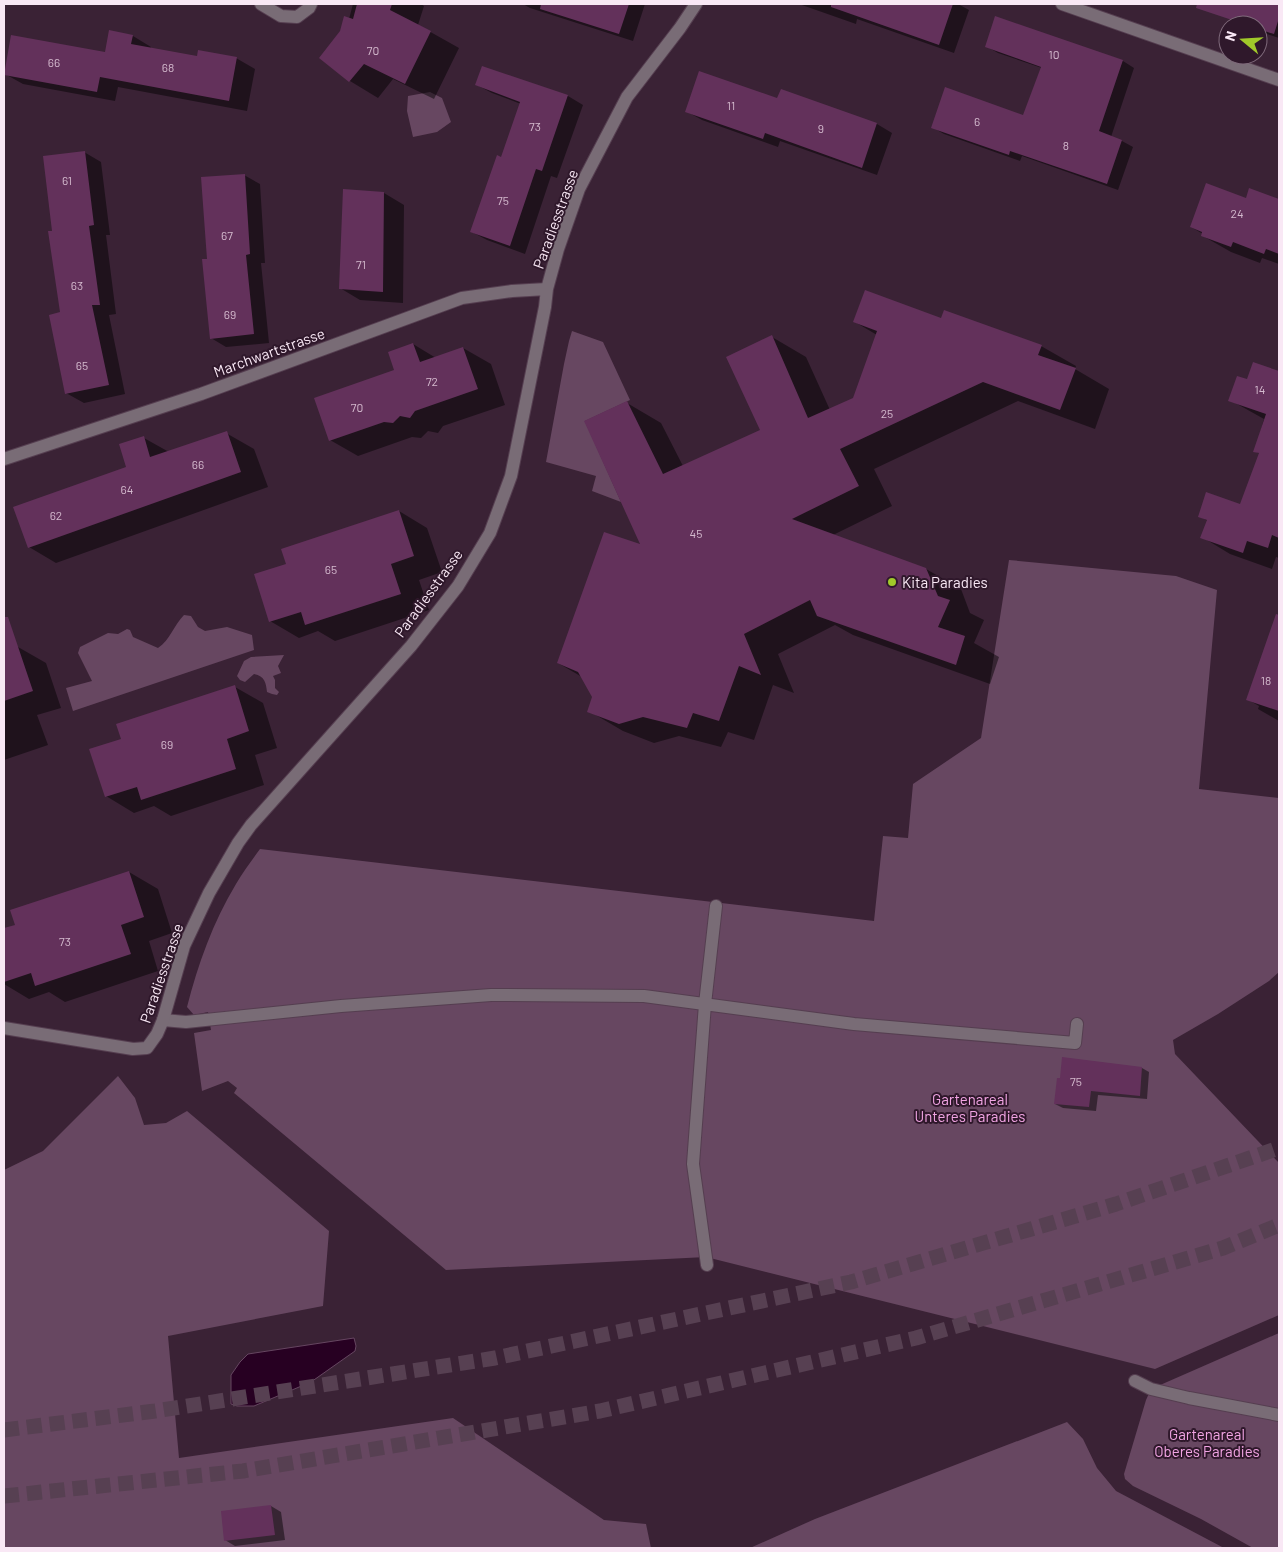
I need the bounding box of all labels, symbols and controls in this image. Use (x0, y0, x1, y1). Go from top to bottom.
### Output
north arrow (1218, 15, 1268, 65)
text: N (1221, 29, 1240, 43)
house number: 70 (367, 43, 379, 57)
house number: 10 (1049, 47, 1059, 61)
house number: 66 (48, 55, 60, 69)
house number: 68 (162, 60, 174, 74)
house number: 11 (727, 98, 735, 112)
house number: 6 (974, 114, 980, 128)
house number: 73 (529, 119, 541, 133)
house number: 9 (818, 121, 824, 135)
house number: 8 (1063, 138, 1069, 152)
street label: Paradiesstrasse (529, 167, 581, 271)
house number: 61 (62, 173, 72, 187)
house number: 75 (497, 193, 509, 207)
house number: 24 (1230, 206, 1244, 220)
house number: 67 (221, 228, 233, 242)
house number: 71 (356, 257, 366, 271)
house number: 63 (71, 278, 83, 292)
house number: 69 (224, 307, 236, 321)
street label: Marchwartstrasse (211, 324, 327, 380)
house number: 65 (76, 358, 88, 372)
house number: 72 (426, 374, 438, 388)
house number: 14 (1255, 382, 1265, 396)
house number: 70 (351, 400, 363, 414)
house number: 25 (881, 406, 893, 420)
house number: 66 (192, 457, 204, 471)
house number: 64 (121, 482, 133, 496)
house number: 62 (50, 508, 62, 522)
house number: 45 (690, 526, 702, 540)
street label: Paradiesstrasse (390, 545, 466, 641)
house number: 65 (325, 562, 337, 576)
place label: Kita Paradies (902, 573, 988, 591)
marker: Kita Paradies (886, 576, 898, 588)
house number: 18 (1261, 673, 1271, 687)
house number: 69 (161, 737, 173, 751)
street label: Paradiesstrasse (135, 921, 187, 1025)
house number: 73 (59, 934, 71, 948)
house number: 75 (1070, 1074, 1082, 1088)
park label: Gartenareal Unteres Paradies (914, 1090, 1026, 1125)
park label: Gartenareal Oberes Paradies (1154, 1425, 1260, 1460)

